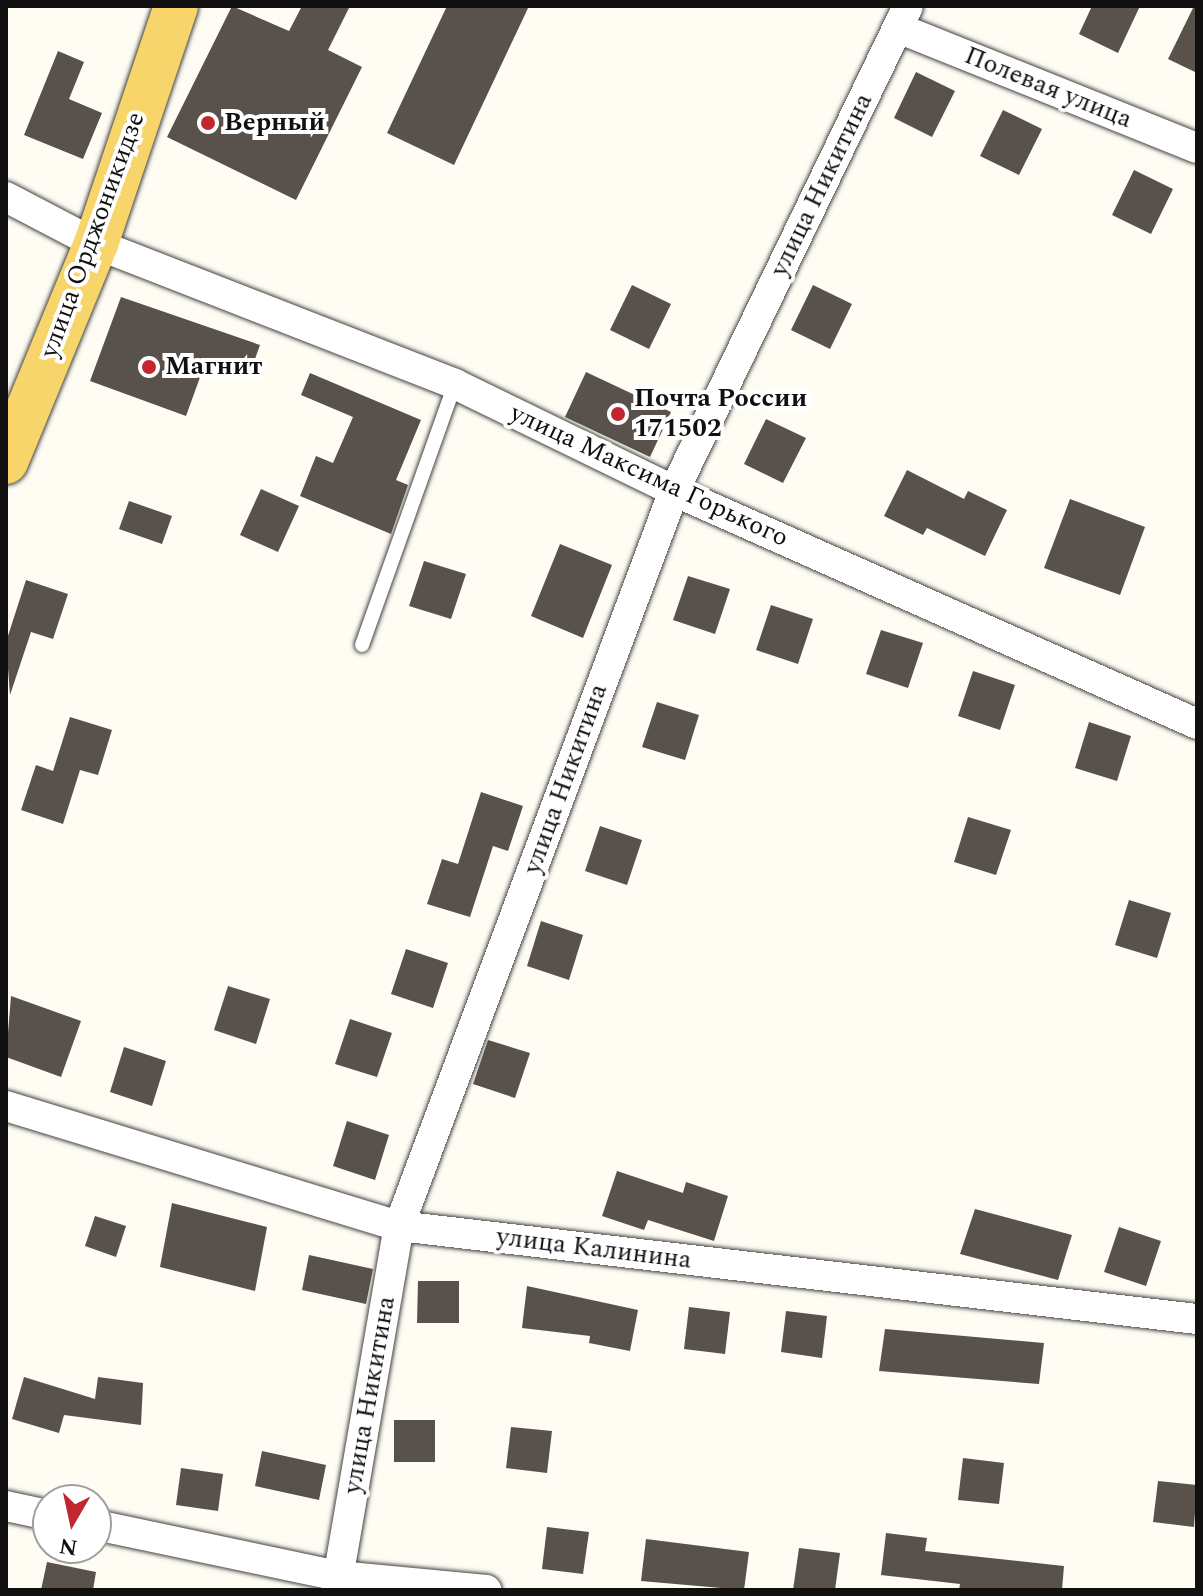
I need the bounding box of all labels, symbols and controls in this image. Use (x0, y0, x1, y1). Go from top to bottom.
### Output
street label: Полевая улица (960, 40, 1136, 136)
street label: улица Никитина (764, 88, 880, 282)
place label: Верный (224, 107, 325, 139)
street label: улица Орджоникидзе (34, 108, 152, 362)
marker: Верный (199, 114, 217, 132)
place label: Магнит (165, 351, 262, 383)
marker: Магнит (140, 358, 158, 376)
place label: Почта России 171502 (634, 383, 807, 444)
street label: улица Максима Горького (505, 398, 793, 554)
marker: Почта России 171502 (609, 405, 627, 423)
street label: улица Никитина (517, 680, 615, 878)
street label: улица Калинина (495, 1222, 693, 1276)
street label: улица Никитина (337, 1294, 403, 1496)
north arrow (32, 1484, 112, 1564)
text: N (57, 1529, 80, 1564)

